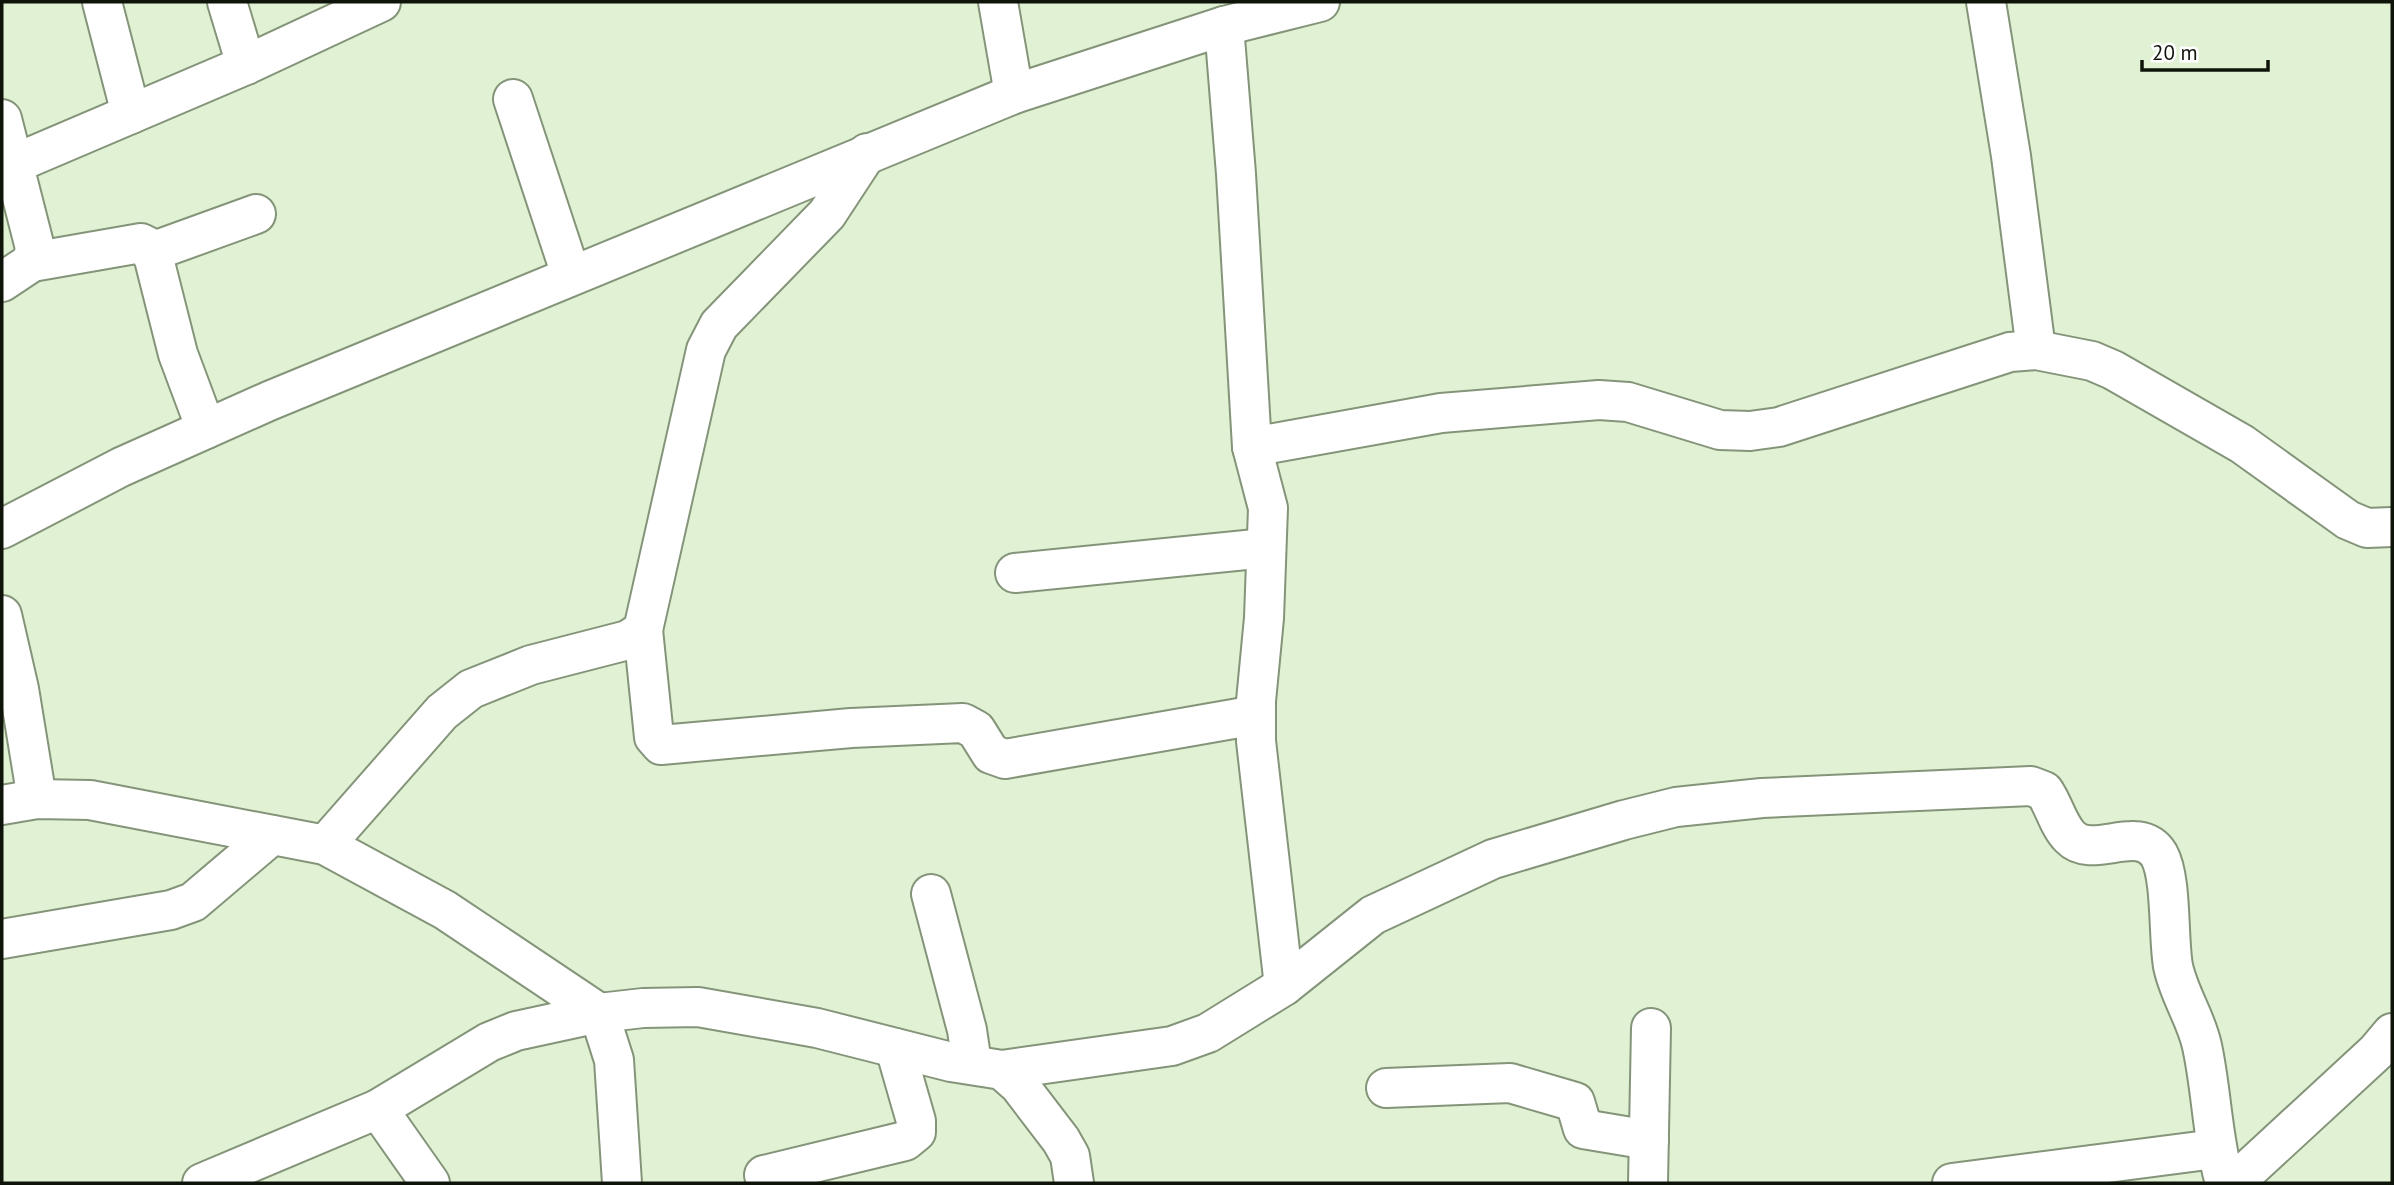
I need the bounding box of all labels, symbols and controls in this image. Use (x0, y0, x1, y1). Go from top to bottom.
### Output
scale bar (2142, 28, 2268, 72)
text: 20 m (2152, 39, 2198, 66)

